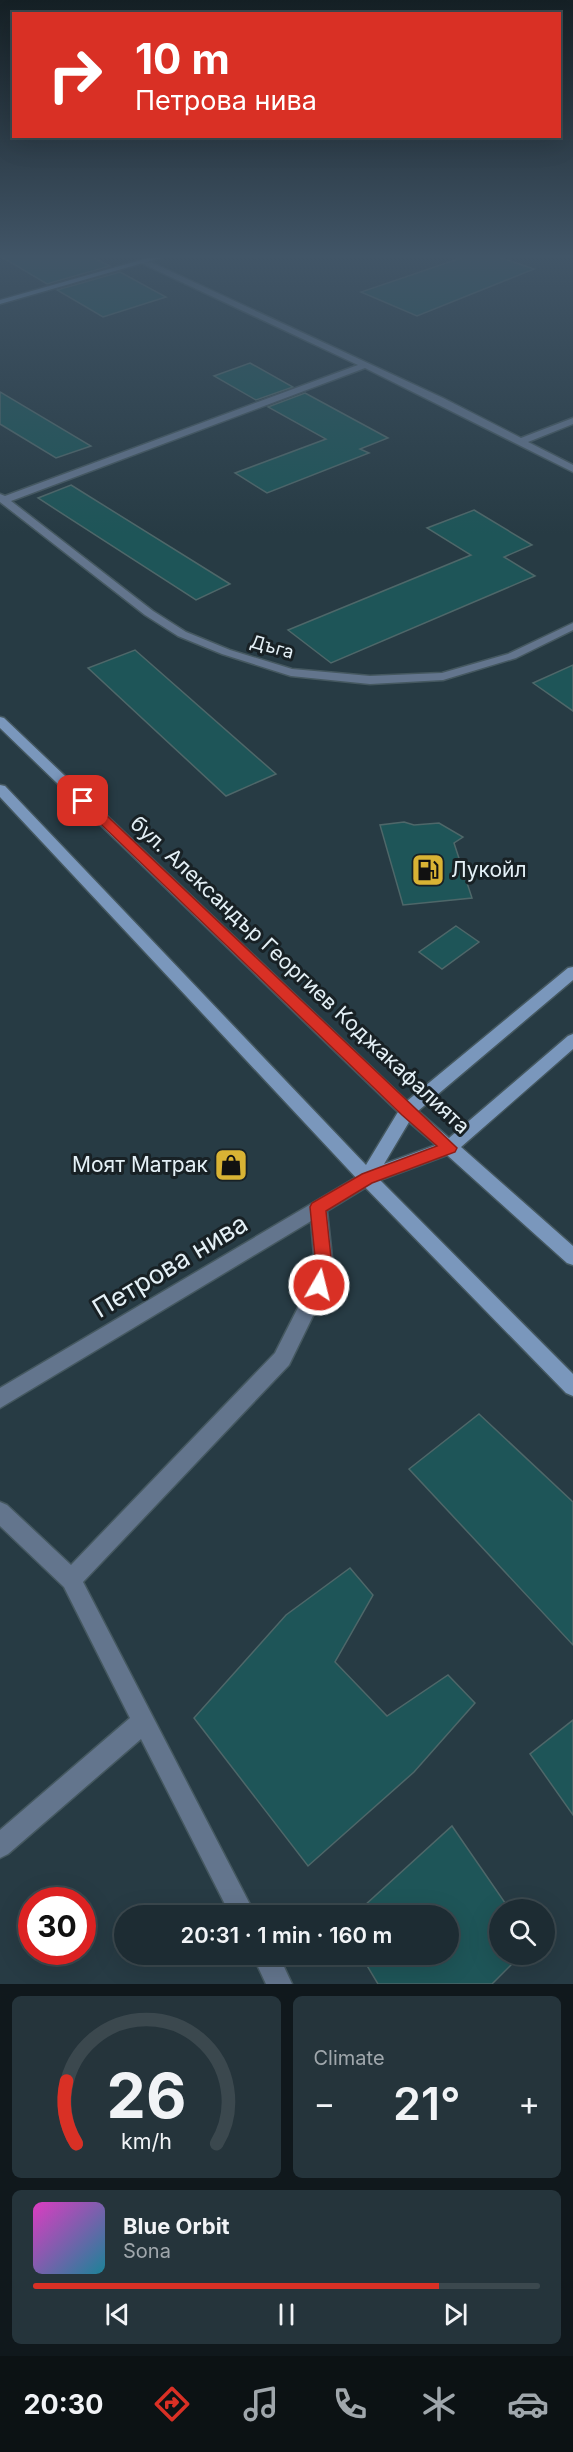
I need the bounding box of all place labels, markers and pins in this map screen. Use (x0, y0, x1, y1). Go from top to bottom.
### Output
pin (57, 775, 108, 826)
fuel station icon: Лукойл (410, 852, 446, 888)
place label: Лукойл (451, 857, 527, 882)
shop icon: Моят Матрак (213, 1147, 249, 1183)
place label: Моят Матрак (72, 1152, 209, 1177)

